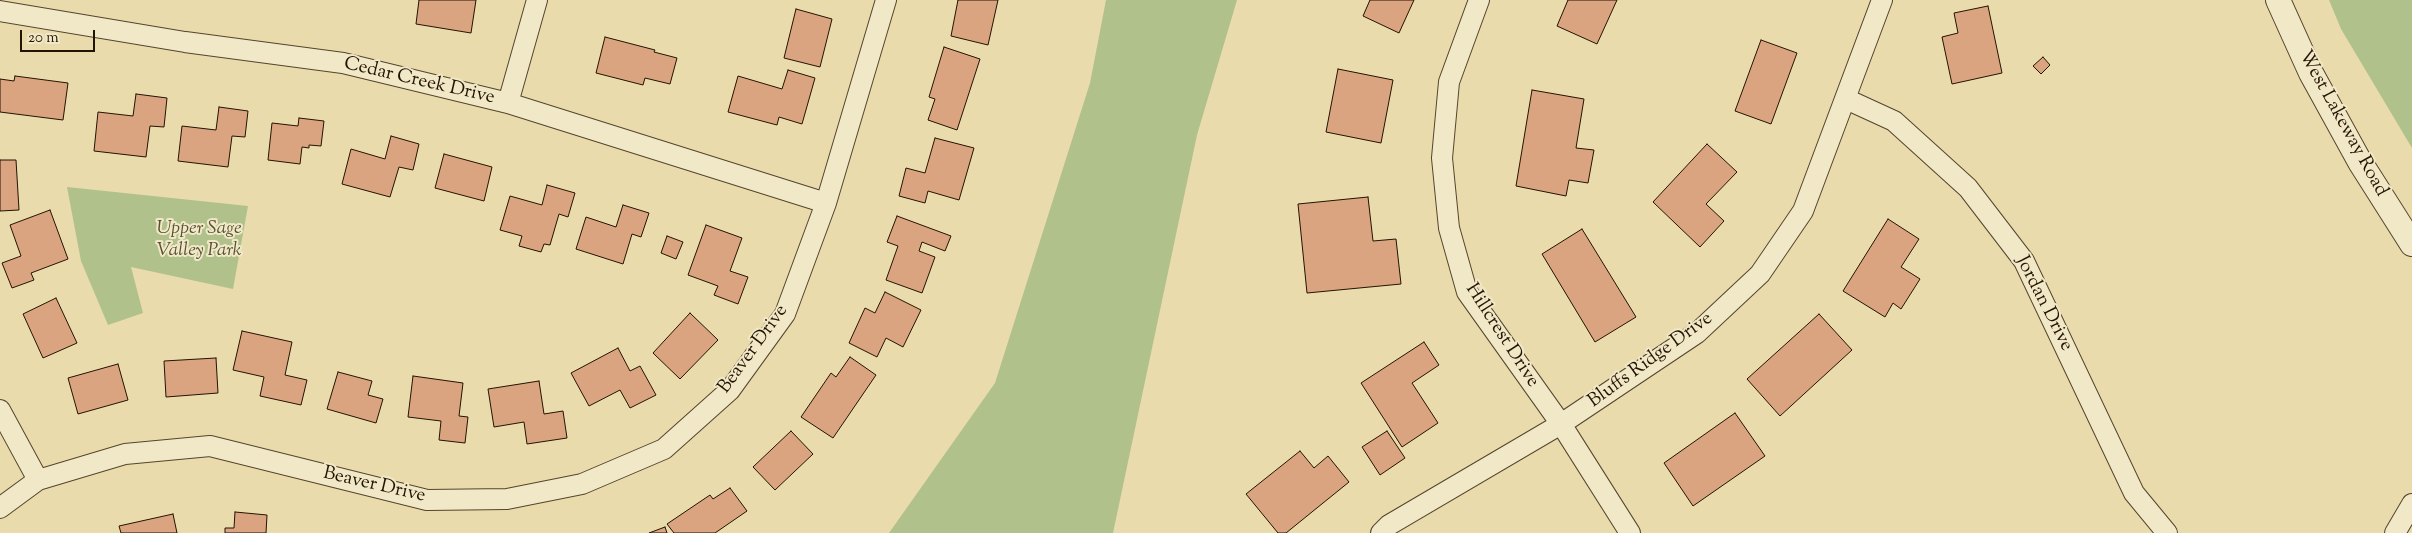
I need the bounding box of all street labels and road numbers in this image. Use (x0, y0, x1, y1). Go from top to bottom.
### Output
street label: West Lakeway Road (2292, 47, 2392, 201)
street label: Cedar Creek Drive (341, 54, 497, 110)
street label: Jordan Drive (2009, 253, 2077, 355)
street label: Hillcrest Drive (1459, 280, 1543, 392)
street label: Beaver Drive (714, 301, 794, 399)
street label: Bluffs Ridge Drive (1584, 308, 1718, 414)
street label: Beaver Drive (321, 463, 427, 509)

